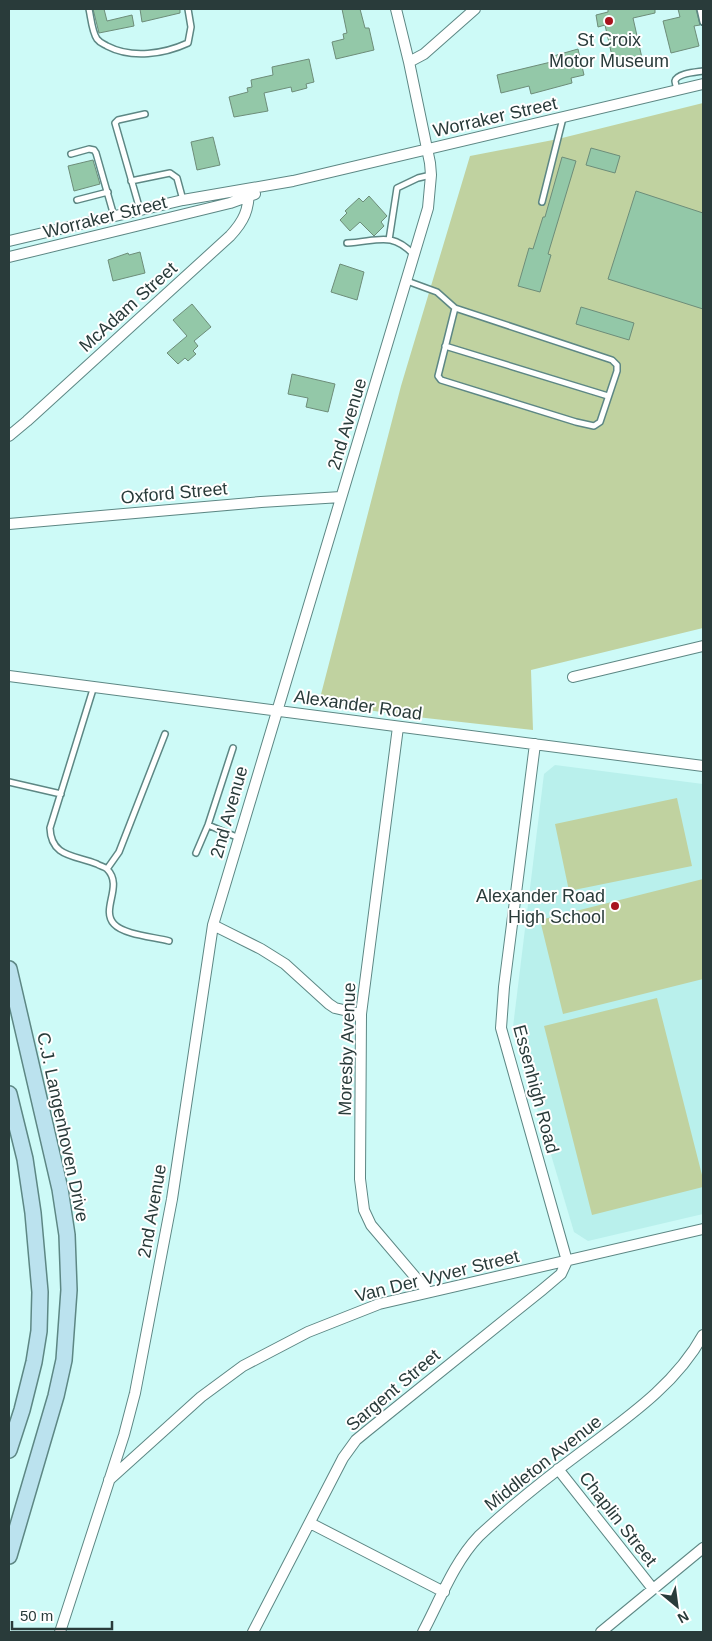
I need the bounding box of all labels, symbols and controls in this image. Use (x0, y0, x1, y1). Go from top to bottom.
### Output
marker: St Croix Motor Museum (603, 15, 615, 27)
place label: St Croix Motor Museum (549, 30, 669, 71)
street label: Worraker Street (431, 93, 559, 141)
street label: Worraker Street (41, 192, 169, 242)
street label: McAdam Street (75, 258, 181, 356)
street label: 2nd Avenue (324, 376, 370, 472)
street label: Oxford Street (120, 478, 228, 508)
street label: Alexander Road (293, 686, 423, 724)
street label: 2nd Avenue (206, 764, 252, 860)
place label: Alexander Road High School (476, 886, 605, 927)
marker: Alexander Road High School (609, 900, 621, 912)
street label: Moresby Avenue (335, 982, 359, 1116)
street label: Essenhigh Road (509, 1023, 563, 1155)
street label: C.J. Langenhoven Drive (33, 1030, 93, 1224)
street label: 2nd Avenue (134, 1163, 170, 1259)
street label: Van Der Vyver Street (353, 1246, 521, 1306)
street label: Sargent Street (342, 1345, 444, 1435)
street label: Middleton Avenue (481, 1411, 605, 1515)
street label: Chaplin Street (575, 1468, 661, 1570)
north arrow (652, 1581, 702, 1631)
scale bar (12, 1598, 112, 1630)
text: 50 m (20, 1607, 53, 1624)
text: N (675, 1608, 692, 1627)

